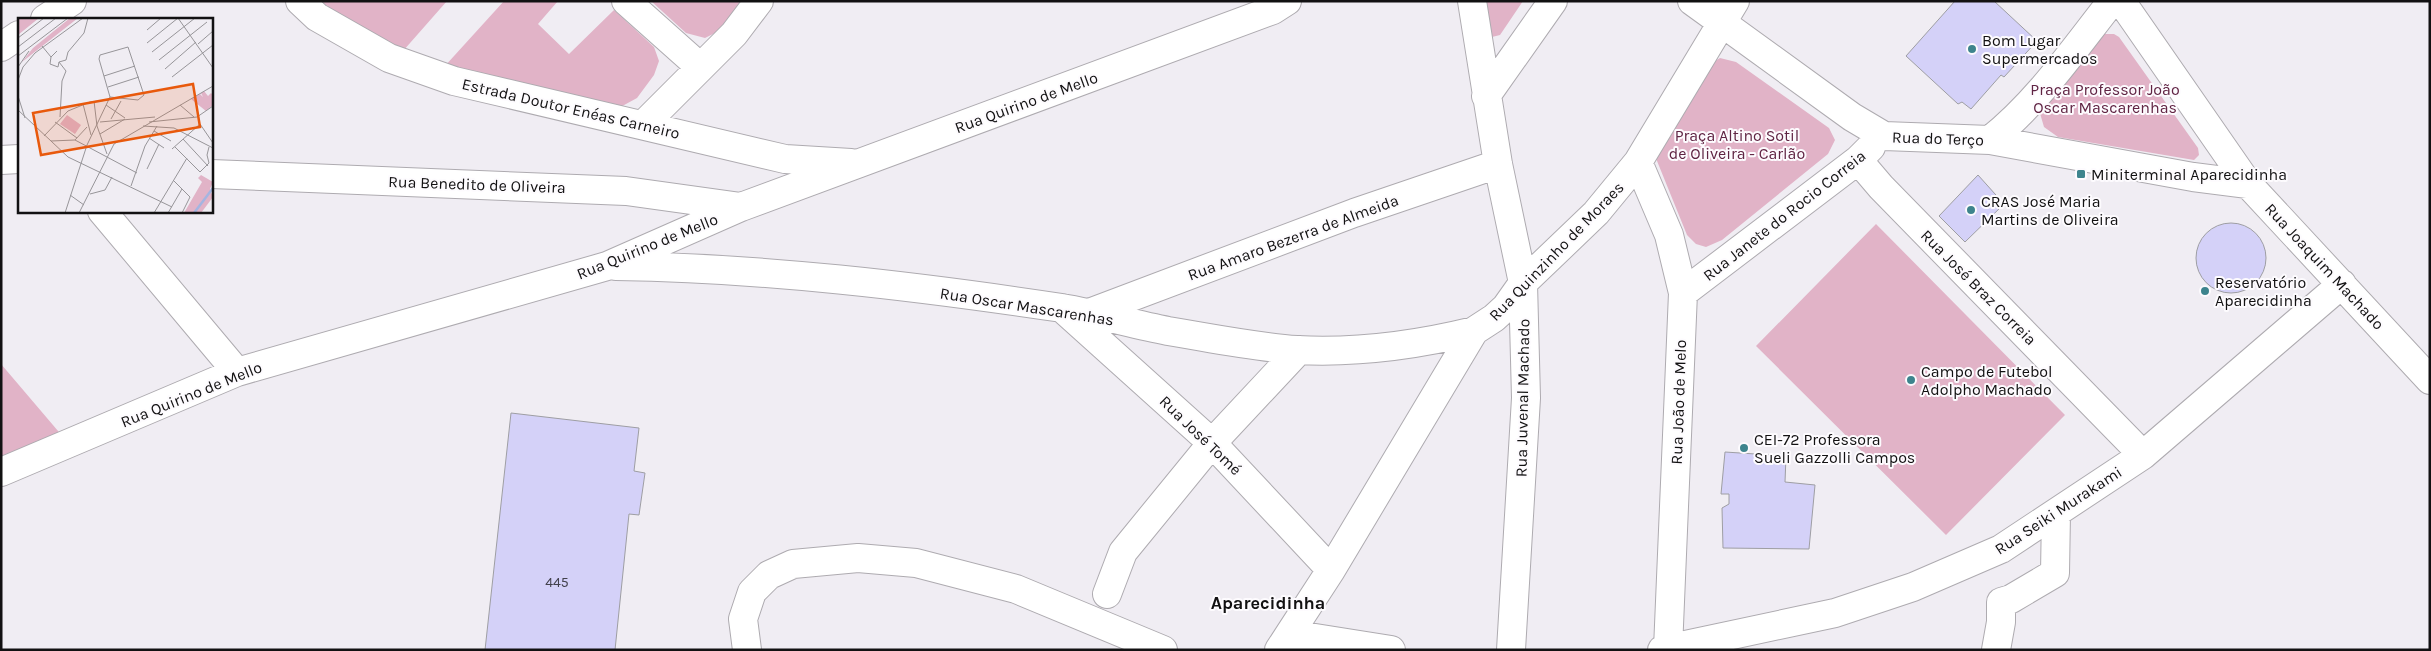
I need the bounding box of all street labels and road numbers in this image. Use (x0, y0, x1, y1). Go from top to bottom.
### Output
street label: Rua Quirino de Mello (952, 68, 1100, 137)
street label: Estrada Doutor Enéas Carneiro (460, 74, 682, 143)
street label: Rua do Terço (1892, 127, 1984, 150)
street label: Rua Janete do Rocio Correia (1699, 146, 1869, 285)
street label: Rua Benedito de Oliveira (388, 172, 566, 197)
street label: Rua Quinzinho de Moraes (1485, 178, 1628, 325)
street label: Rua Amaro Bezerra de Almeida (1185, 190, 1401, 285)
street label: Rua Joaquim Machado (2261, 199, 2388, 334)
street label: Rua Quirino de Mello (574, 209, 721, 283)
street label: Rua José Braz Correia (1917, 226, 2040, 349)
street label: Rua Oscar Mascarenhas (939, 283, 1115, 330)
street label: Rua Juvenal Machado (1512, 319, 1533, 477)
street label: Rua João de Melo (1667, 339, 1690, 465)
street label: Rua Quirino de Mello (118, 357, 265, 431)
street label: Rua José Tomé (1156, 392, 1246, 479)
street label: Rua Seiki Murakami (1991, 462, 2125, 559)

